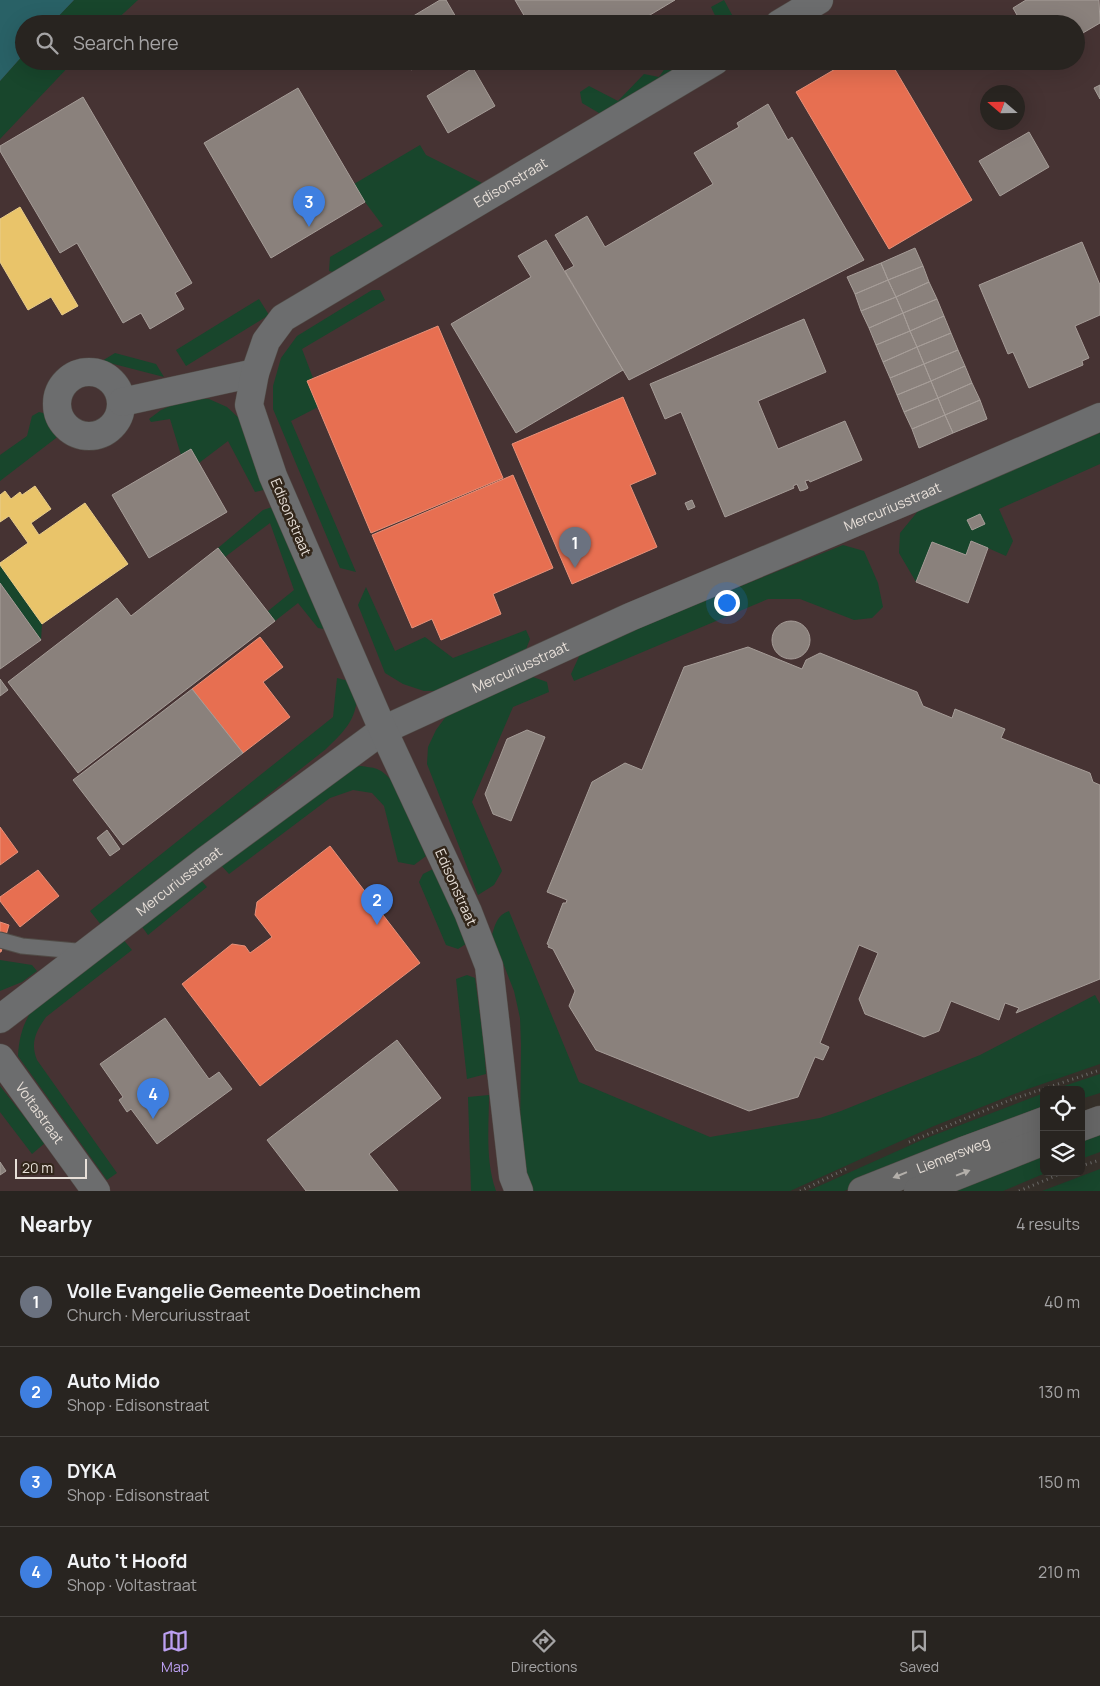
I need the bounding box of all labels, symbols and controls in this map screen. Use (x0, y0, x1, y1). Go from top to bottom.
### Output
search box (15, 15, 1085, 70)
icon: search (33, 29, 61, 57)
text: Search here (73, 30, 179, 56)
north arrow (980, 85, 1025, 130)
street label: Edisonstraat (470, 153, 551, 211)
pin: 3 (293, 186, 325, 227)
street label: Edisonstraat (267, 475, 316, 559)
street label: Mercuriusstraat (841, 477, 944, 535)
pin: 1 (559, 527, 591, 568)
your location (714, 590, 740, 616)
street label: Mercuriusstraat (469, 636, 572, 697)
street label: Mercuriusstraat (132, 841, 226, 920)
street label: Edisonstraat (431, 845, 482, 929)
pin: 2 (361, 884, 393, 925)
street label: Voltastraat (12, 1078, 69, 1148)
pin: 4 (137, 1078, 169, 1119)
map controls (1040, 1086, 1085, 1176)
button: locate (1040, 1086, 1085, 1131)
button: layers (1040, 1131, 1085, 1176)
street label: Liemersweg (914, 1132, 992, 1178)
scale bar (15, 1156, 88, 1179)
text: 20 m (22, 1158, 53, 1177)
one-way arrow (956, 1169, 971, 1177)
one-way arrow (892, 1171, 907, 1179)
text: Nearby (20, 1210, 92, 1238)
text: 4 results (1016, 1213, 1080, 1235)
text: Volle Evangelie Gemeente Doetinchem (67, 1278, 421, 1304)
text: 1 (32, 1291, 40, 1313)
text: 40 m (1044, 1291, 1080, 1313)
text: Church · Mercuriusstraat (67, 1304, 250, 1326)
text: Auto Mido (67, 1368, 160, 1394)
text: 2 (31, 1381, 41, 1403)
text: 130 m (1038, 1381, 1080, 1403)
text: Shop · Edisonstraat (67, 1394, 209, 1416)
text: DYKA (67, 1458, 116, 1484)
text: 3 (31, 1471, 41, 1493)
text: 150 m (1038, 1471, 1080, 1493)
text: Shop · Edisonstraat (67, 1484, 209, 1506)
text: Auto 't Hoofd (67, 1548, 188, 1574)
text: 4 (31, 1561, 41, 1583)
text: 210 m (1038, 1561, 1080, 1583)
text: Shop · Voltastraat (67, 1574, 197, 1596)
tab: Map (161, 1627, 189, 1676)
tab: Directions (511, 1627, 577, 1676)
tab: Saved (900, 1627, 939, 1676)

